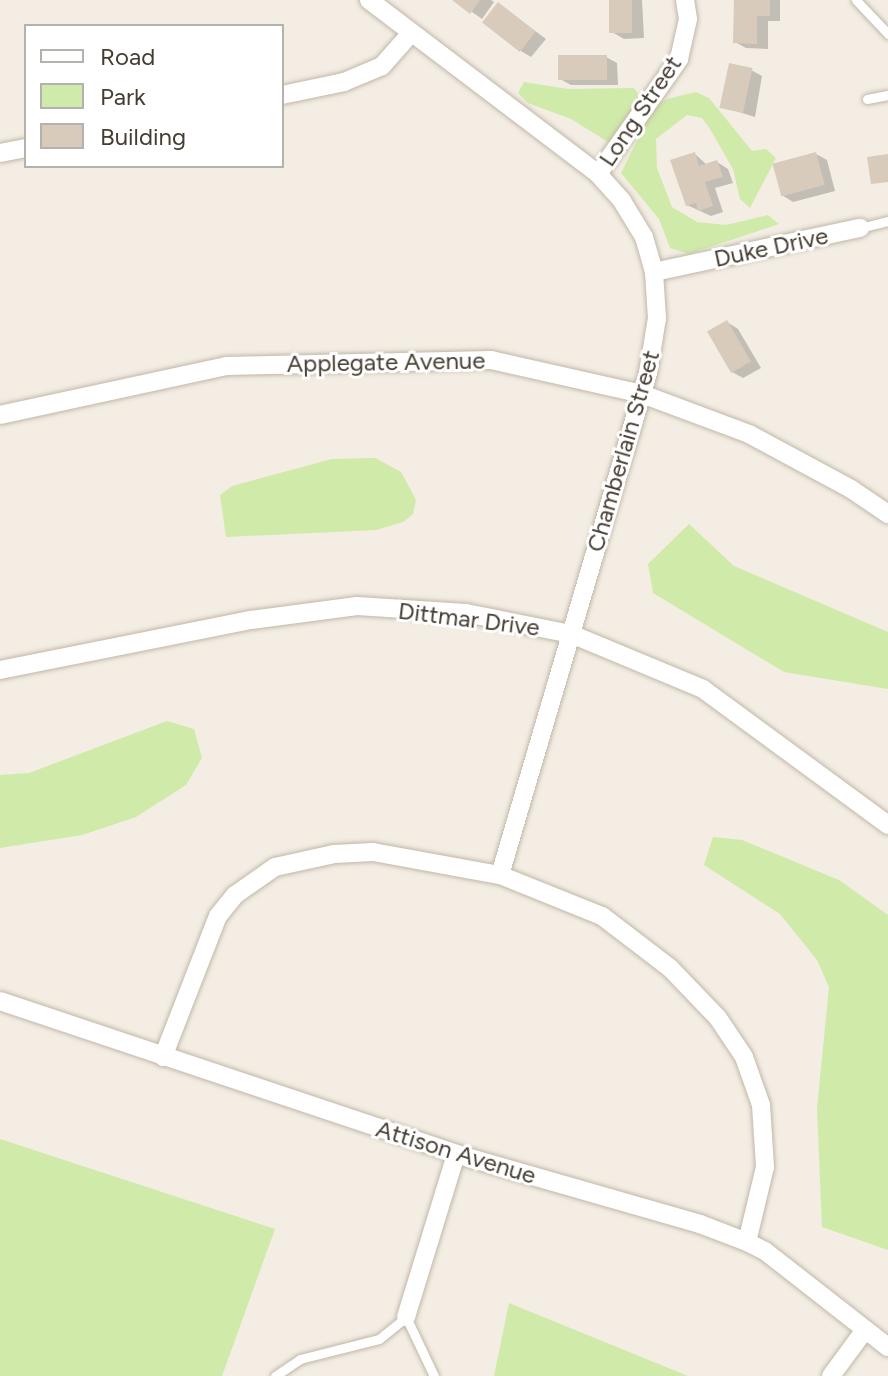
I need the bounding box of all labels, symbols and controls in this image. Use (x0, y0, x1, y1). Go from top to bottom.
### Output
legend (24, 24, 284, 168)
text: Road (100, 42, 155, 71)
street label: Long Street (593, 50, 687, 172)
text: Park (100, 82, 146, 111)
text: Building (100, 122, 186, 151)
street label: Duke Drive (711, 221, 831, 273)
street label: Applegate Avenue (286, 346, 486, 378)
street label: Chamberlain Street (580, 347, 666, 555)
street label: Dittmar Drive (397, 596, 541, 642)
street label: Attison Avenue (373, 1114, 539, 1190)

